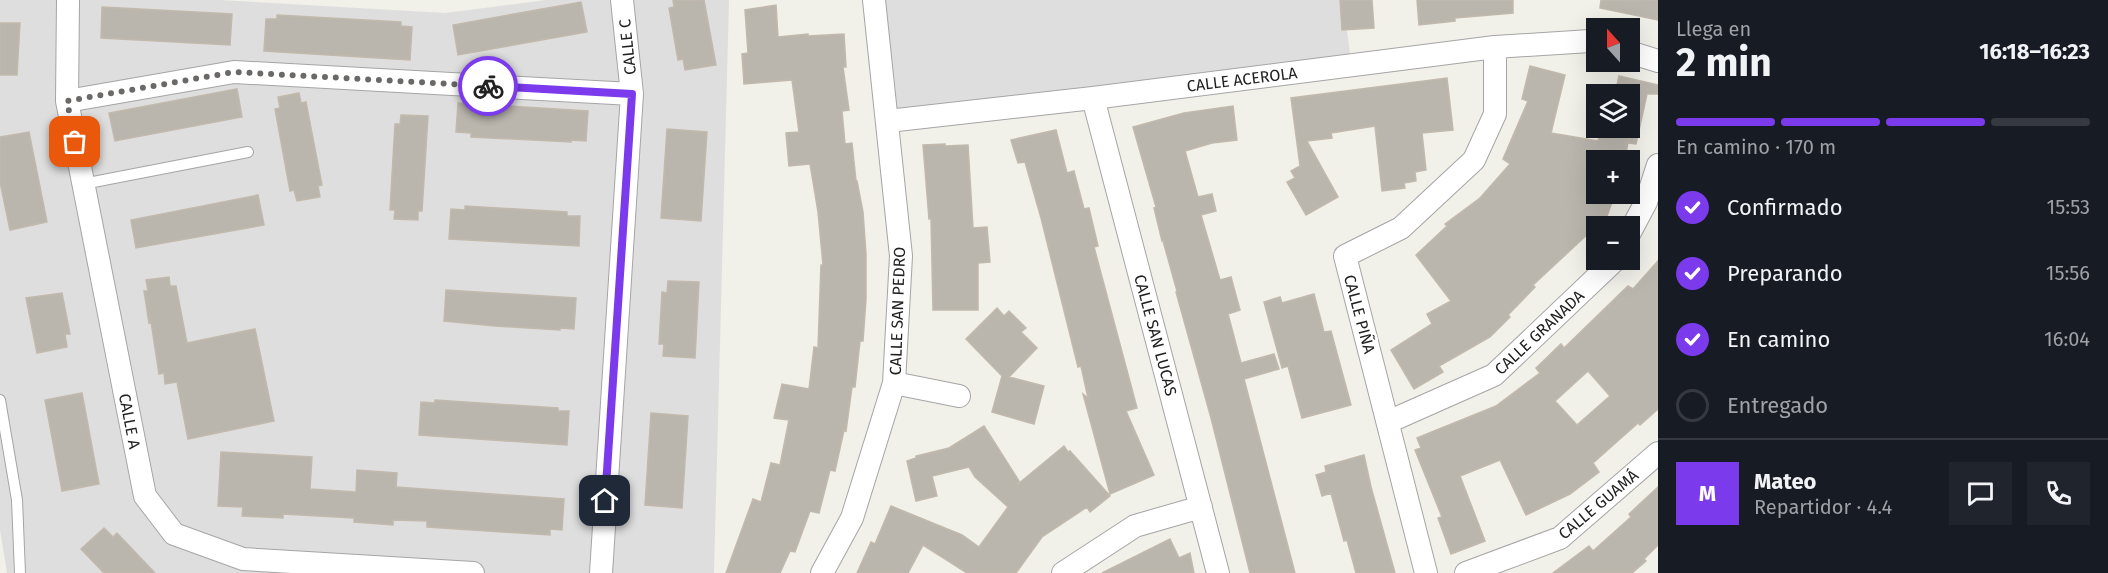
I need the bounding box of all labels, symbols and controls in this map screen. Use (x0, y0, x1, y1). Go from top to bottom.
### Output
text: Llega en (1676, 17, 1751, 41)
street label: CALLE C (615, 18, 640, 76)
north arrow (1586, 18, 1640, 72)
map controls (1586, 18, 1640, 270)
text: 16:18–16:23 (1979, 38, 2090, 65)
text: 2 min (1676, 40, 1772, 86)
courier (458, 56, 518, 116)
street label: CALLE ACEROLA (1186, 63, 1299, 96)
icon: bike (472, 70, 505, 103)
button: layers (1586, 84, 1640, 138)
pin (49, 116, 100, 167)
icon: bag (58, 125, 91, 158)
text: En camino · 170 m (1676, 135, 1836, 159)
button: + (1586, 150, 1640, 204)
icon: check (1676, 191, 1709, 224)
text: Confirmado (1727, 194, 1843, 221)
text: 15:53 (2047, 195, 2090, 219)
button: − (1586, 216, 1640, 270)
street label: CALLE SAN PEDRO (886, 246, 909, 376)
icon: check (1676, 257, 1709, 290)
text: Preparando (1727, 260, 1843, 287)
text: 15:56 (2046, 261, 2090, 285)
street label: CALLE SAN LUCAS (1130, 272, 1181, 398)
street label: CALLE PIÑA (1340, 273, 1379, 356)
street label: CALLE GRANADA (1491, 286, 1589, 379)
icon: check (1676, 323, 1709, 356)
text: En camino (1727, 326, 1830, 353)
text: 16:04 (2044, 327, 2090, 351)
street label: CALLE A (115, 392, 144, 451)
text: Entregado (1727, 392, 1828, 419)
button: chat (1949, 462, 2012, 525)
button: phone (2027, 462, 2090, 525)
street label: CALLE GUAMÁ (1554, 464, 1643, 543)
text: Mateo (1754, 468, 1816, 495)
pin (579, 475, 630, 526)
text: M (1699, 480, 1716, 507)
icon: home (588, 484, 621, 517)
text: Repartidor · 4.4 (1754, 495, 1892, 519)

